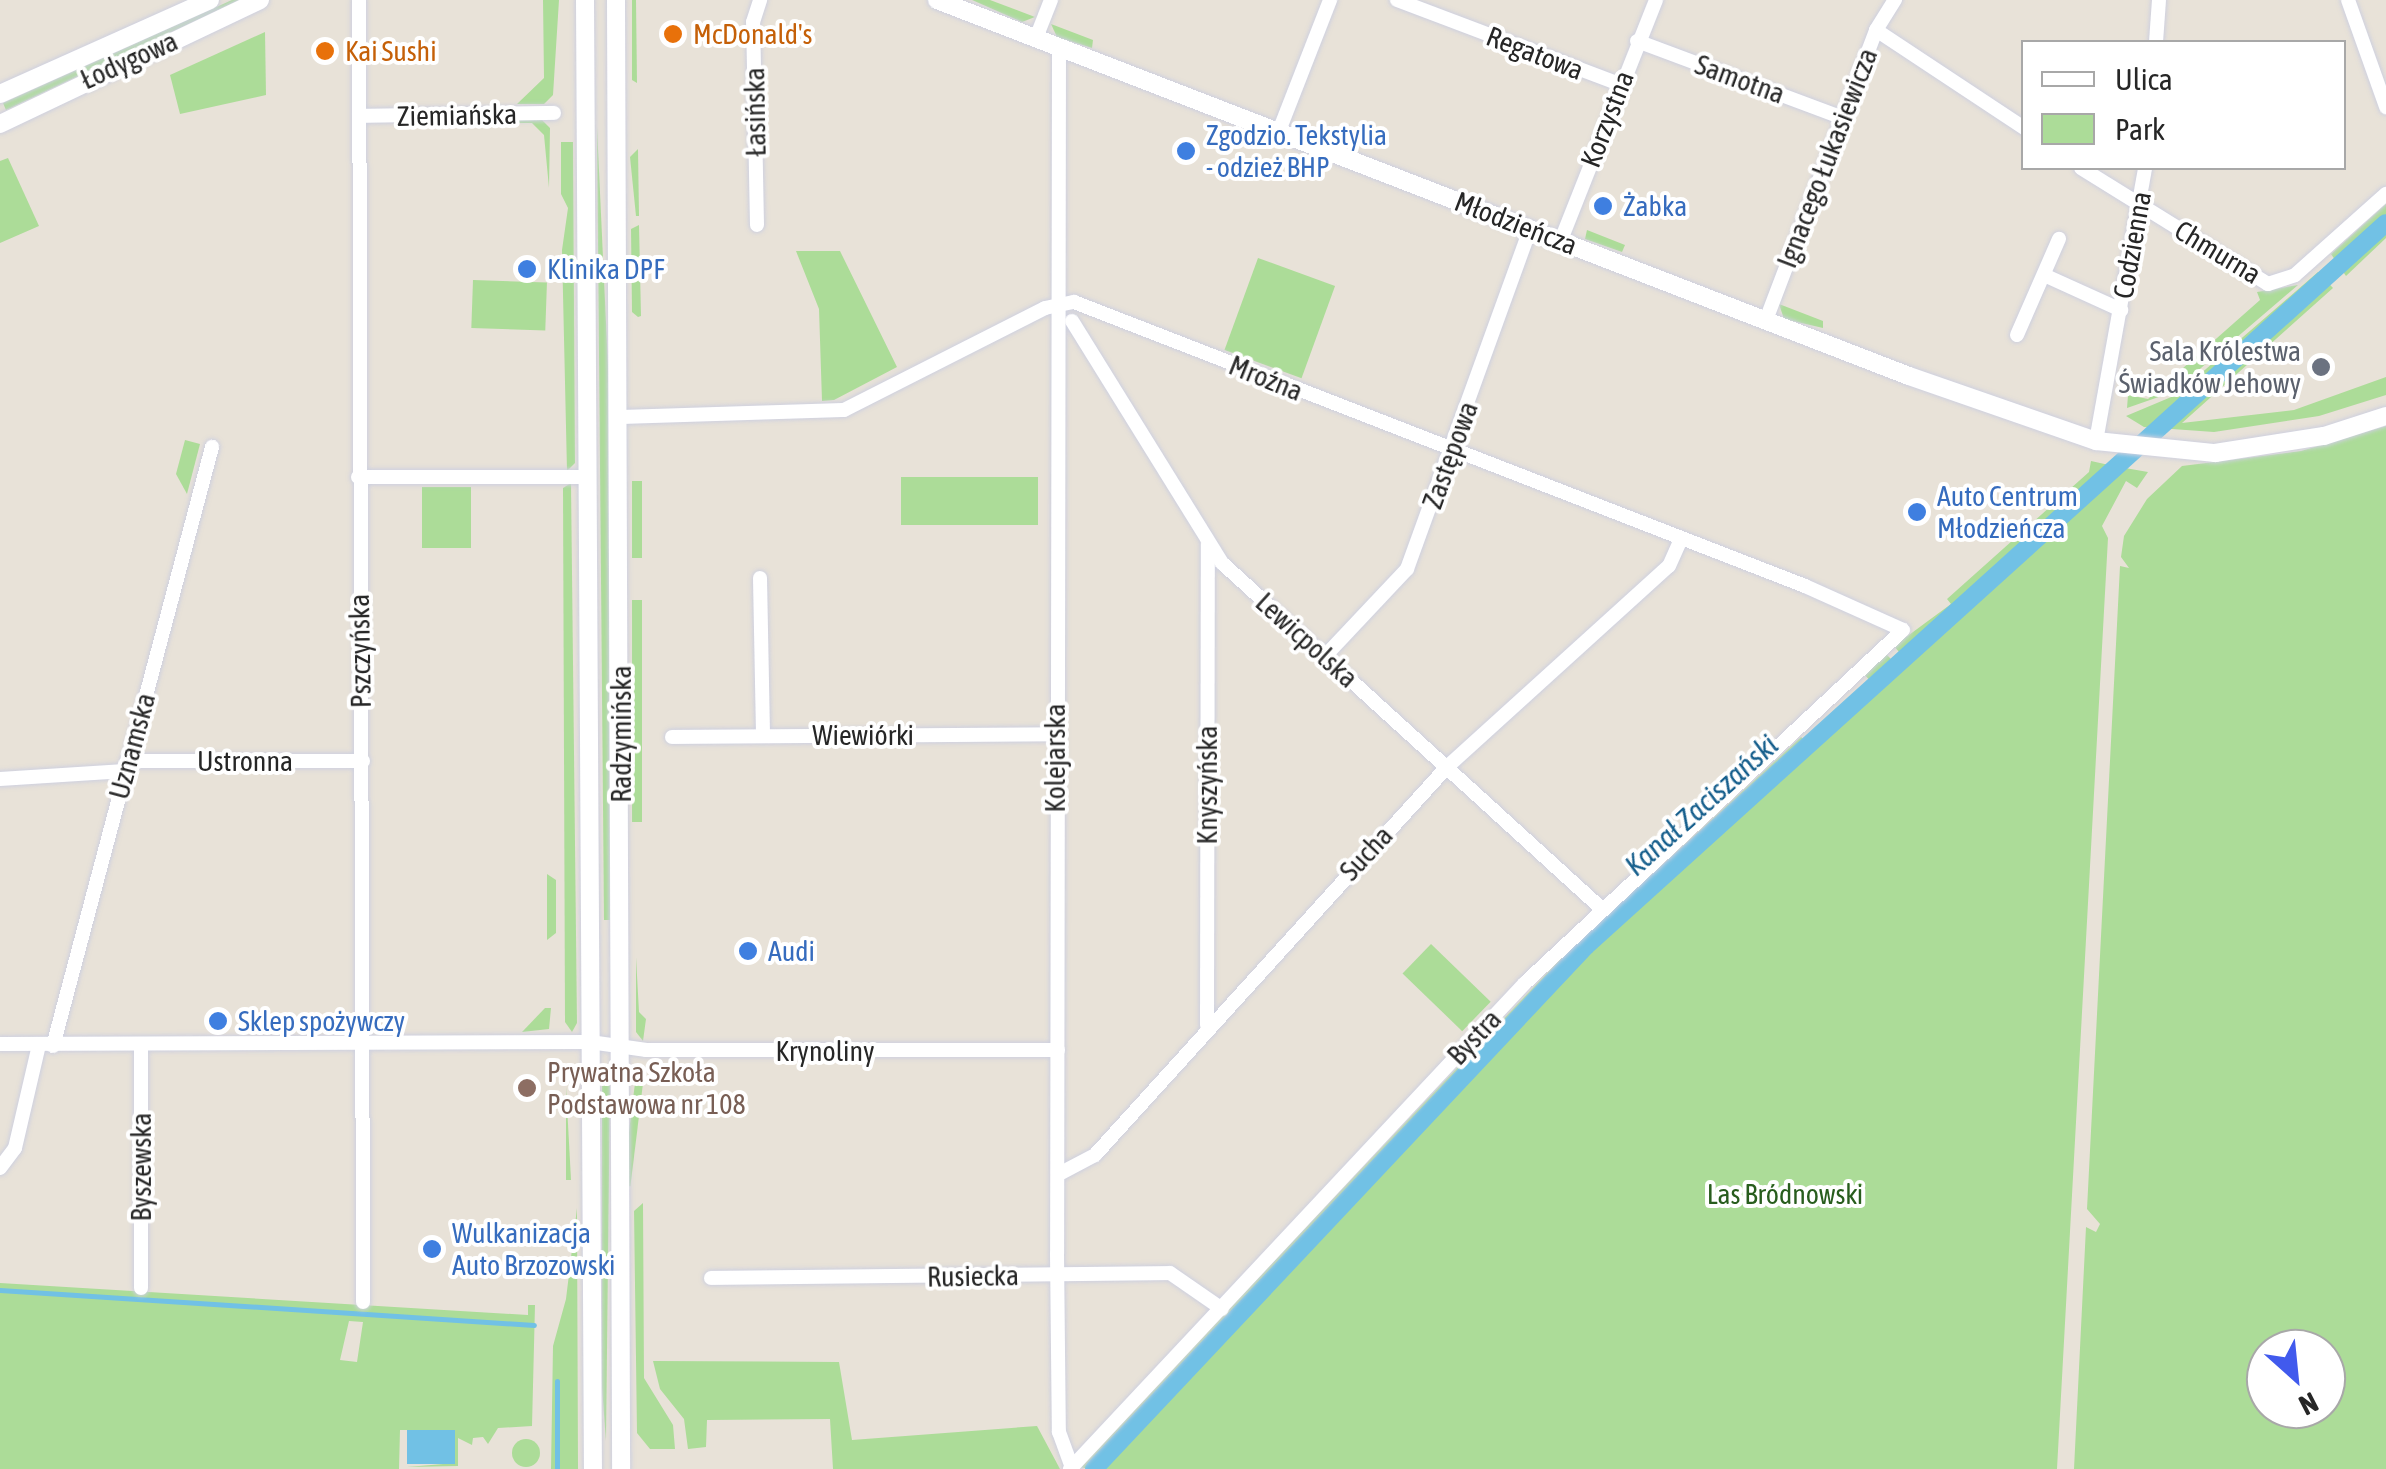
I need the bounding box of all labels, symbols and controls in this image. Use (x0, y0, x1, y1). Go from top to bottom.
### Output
place label: McDonald's (693, 17, 812, 51)
street label: Regatowa (1482, 19, 1588, 87)
marker: McDonald's (662, 23, 684, 45)
street label: Łodygowa (75, 24, 183, 96)
place label: Kai Sushi (345, 34, 437, 68)
marker: Kai Sushi (314, 40, 336, 62)
legend (2021, 40, 2346, 170)
street label: Ignacego Łukasiewicza (1770, 43, 1884, 273)
street label: Samotna (1691, 47, 1789, 111)
text: Ulica (2115, 62, 2173, 96)
street label: Korzystna (1573, 66, 1641, 172)
street label: Łasińska (737, 67, 773, 157)
street label: Ziemiańska (397, 97, 517, 133)
text: Park (2115, 112, 2165, 146)
place label: Zgodzio. Tekstylia - odzież BHP (1206, 118, 1387, 184)
marker: Zgodzio. Tekstylia - odzież BHP (1175, 140, 1197, 162)
street label: Młodzieńcza (1450, 184, 1582, 262)
place label: Żabka (1623, 189, 1687, 223)
street label: Codzienna (2106, 189, 2158, 301)
marker: Żabka (1592, 195, 1614, 217)
street label: Chmurna (2169, 213, 2267, 291)
place label: Klinika DPF (547, 252, 664, 286)
marker: Klinika DPF (516, 258, 538, 280)
place label: Sala Królestwa Świadków Jehowy (2118, 334, 2301, 400)
street label: Mroźna (1224, 348, 1308, 408)
marker: Sala Królestwa Świadków Jehowy (2310, 356, 2332, 378)
street label: Zastępowa (1415, 397, 1485, 513)
place label: Auto Centrum Młodzieńcza (1937, 479, 2078, 545)
marker: Auto Centrum Młodzieńcza (1906, 501, 1928, 523)
street label: Lewicpolska (1249, 585, 1365, 695)
street label: Pszczyńska (342, 594, 378, 708)
street label: Radzymińska (604, 665, 638, 803)
street label: Uznamska (102, 689, 162, 803)
street label: Kolejarska (1038, 703, 1072, 813)
street label: Wiewiórki (812, 718, 914, 752)
street label: Knyszyńska (1190, 725, 1224, 845)
water label: Kanał Zaciszański (1617, 727, 1785, 883)
street label: Ustronna (197, 744, 293, 778)
street label: Sucha (1332, 819, 1400, 887)
place label: Audi (768, 934, 815, 968)
marker: Audi (737, 940, 759, 962)
street label: Bystra (1440, 1002, 1508, 1072)
place label: Sklep spożywczy (238, 1004, 405, 1038)
marker: Sklep spożywczy (207, 1010, 229, 1032)
street label: Krynoliny (775, 1034, 875, 1068)
place label: Prywatna Szkoła Podstawowa nr 108 (547, 1055, 746, 1121)
marker: Prywatna Szkoła Podstawowa nr 108 (516, 1077, 538, 1099)
street label: Byszewska (124, 1113, 158, 1221)
park label: Las Bródnowski (1707, 1177, 1863, 1211)
place label: Wulkanizacja Auto Brzozowski (452, 1216, 615, 1282)
marker: Wulkanizacja Auto Brzozowski (421, 1238, 443, 1260)
street label: Rusiecka (927, 1258, 1019, 1294)
north arrow (2246, 1329, 2346, 1429)
text: N (2294, 1386, 2323, 1422)

